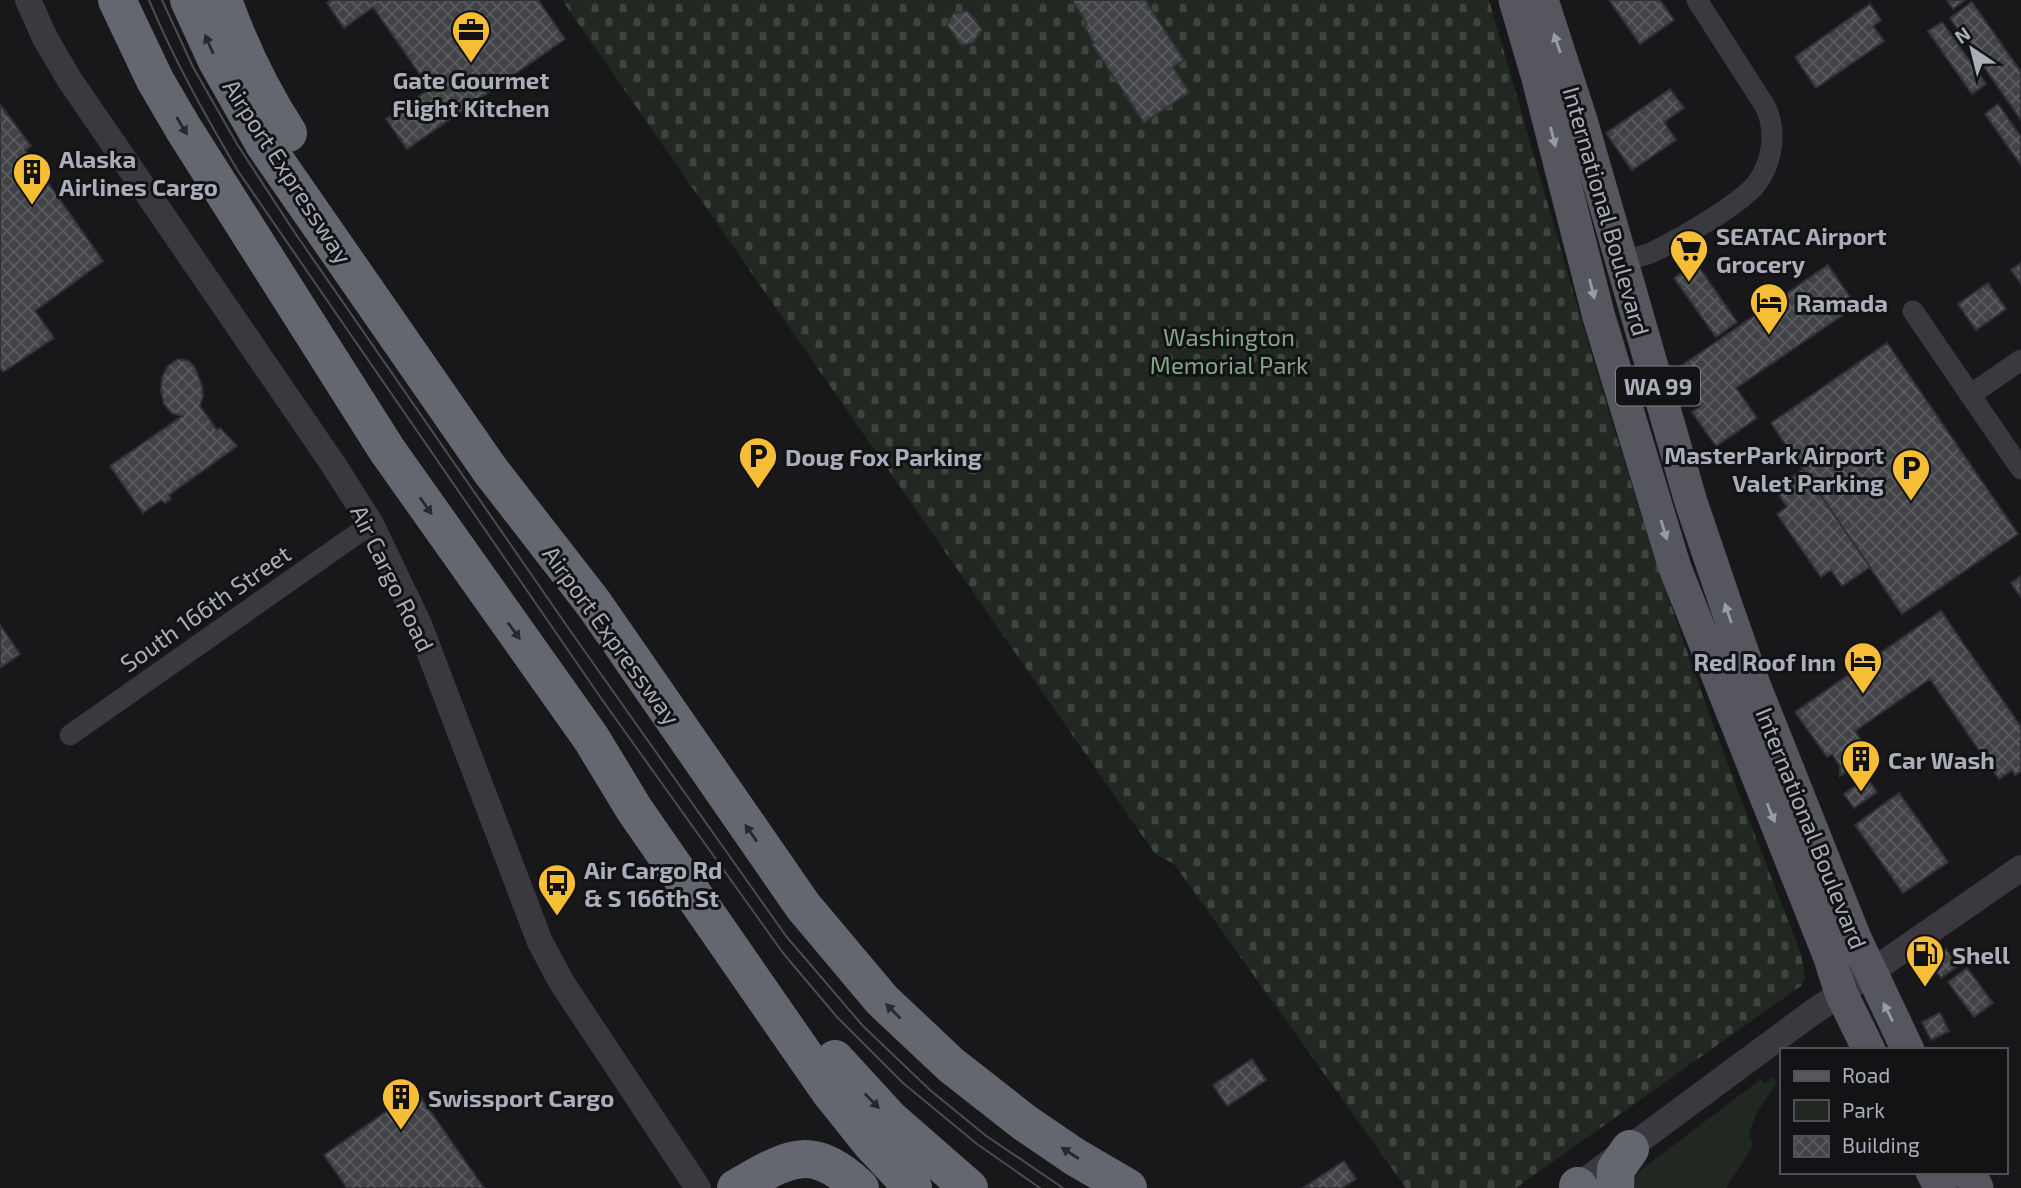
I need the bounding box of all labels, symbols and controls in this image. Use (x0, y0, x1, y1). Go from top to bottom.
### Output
office icon: Gate Gourmet Flight Kitchen (450, 9, 492, 64)
north arrow (1937, 14, 2007, 84)
text: N (1950, 21, 1974, 48)
one-way arrow (1551, 32, 1562, 53)
one-way arrow (203, 33, 214, 54)
place label: Gate Gourmet Flight Kitchen (392, 65, 550, 122)
street label: Airport Expressway (217, 73, 359, 269)
street label: International Boulevard (1558, 83, 1656, 339)
one-way arrow (175, 117, 188, 136)
one-way arrow (1548, 126, 1559, 148)
place label: Alaska Airlines Cargo (59, 144, 218, 201)
building icon: Alaska Airlines Cargo (11, 151, 53, 206)
place label: SEATAC Airport Grocery (1716, 221, 1887, 278)
supermarket icon: SEATAC Airport Grocery (1668, 228, 1710, 283)
one-way arrow (1587, 278, 1598, 300)
hotel icon: Ramada (1748, 281, 1790, 336)
place label: Ramada (1796, 288, 1888, 317)
park label: Washington Memorial Park (1150, 322, 1308, 379)
road number: WA 99 (1616, 366, 1700, 406)
parking icon: Doug Fox Parking (737, 435, 779, 490)
place label: MasterPark Airport Valet Parking (1664, 440, 1884, 497)
place label: Doug Fox Parking (785, 442, 982, 471)
parking icon: MasterPark Airport Valet Parking (1890, 447, 1932, 502)
one-way arrow (419, 497, 433, 515)
street label: Air Cargo Road (345, 500, 441, 656)
one-way arrow (1659, 520, 1669, 541)
street label: South 166th Street (114, 538, 296, 678)
street label: Airport Expressway (537, 540, 687, 730)
one-way arrow (1722, 602, 1733, 623)
one-way arrow (507, 622, 521, 640)
hotel icon: Red Roof Inn (1842, 640, 1884, 695)
place label: Red Roof Inn (1694, 647, 1836, 676)
street label: International Boulevard (1750, 703, 1874, 953)
building icon: Car Wash (1840, 738, 1882, 793)
place label: Car Wash (1888, 745, 1995, 774)
one-way arrow (1766, 803, 1777, 824)
one-way arrow (744, 824, 758, 842)
place label: Air Cargo Rd & S 166th St (584, 855, 722, 912)
bus stop icon: Air Cargo Rd & S 166th St (536, 862, 578, 917)
fuel station icon: Shell (1904, 933, 1946, 988)
place label: Shell (1952, 940, 2010, 969)
one-way arrow (1883, 1001, 1895, 1021)
one-way arrow (885, 1003, 901, 1019)
legend (1780, 1048, 2007, 1174)
text: Road (1842, 1062, 1890, 1087)
building icon: Swissport Cargo (380, 1076, 422, 1131)
place label: Swissport Cargo (428, 1083, 614, 1112)
one-way arrow (864, 1092, 880, 1109)
text: Park (1842, 1097, 1885, 1122)
text: Building (1842, 1132, 1920, 1157)
one-way arrow (1060, 1147, 1079, 1160)

